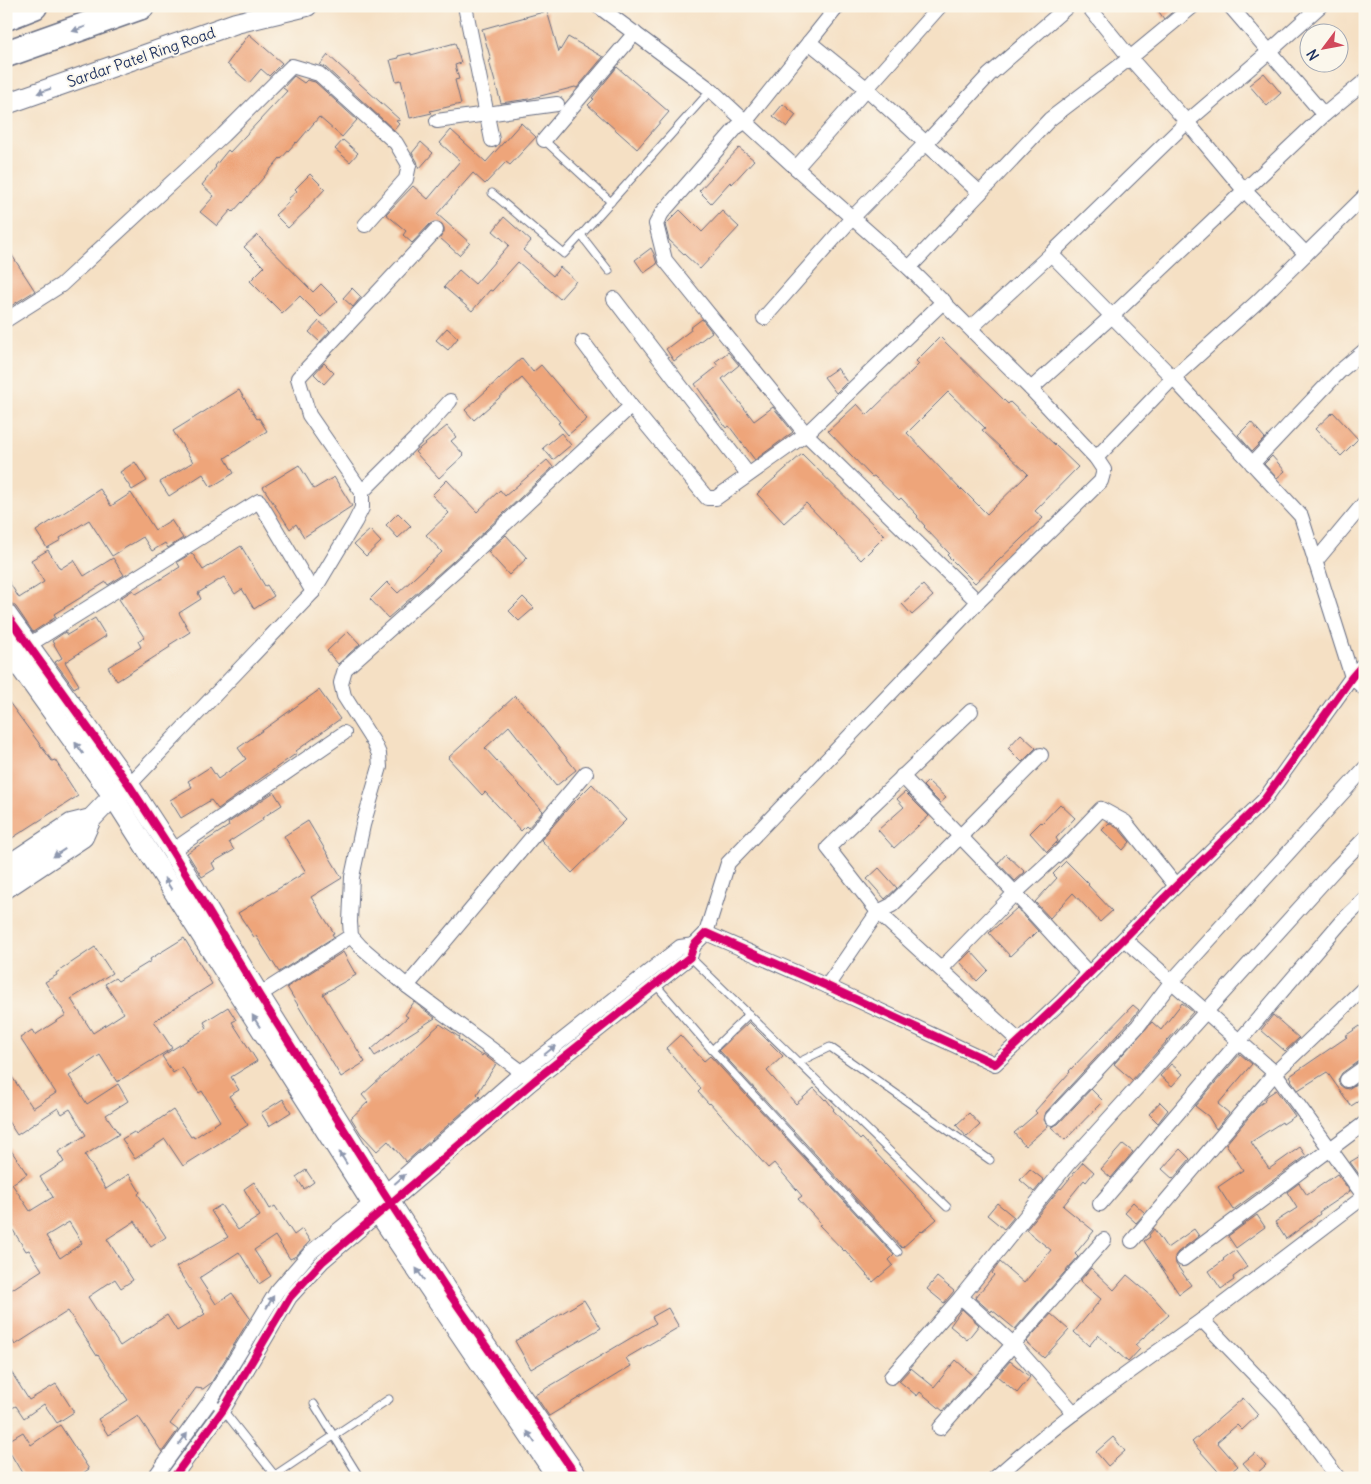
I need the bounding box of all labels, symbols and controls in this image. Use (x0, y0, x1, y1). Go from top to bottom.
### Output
north arrow (1298, 22, 1348, 72)
street label: Sardar Patel Ring Road (64, 23, 218, 91)
one-way arrow (71, 25, 86, 33)
text: N (1303, 46, 1323, 64)
one-way arrow (36, 87, 51, 95)
one-way arrow (74, 741, 84, 755)
one-way arrow (52, 848, 65, 858)
one-way arrow (164, 877, 173, 890)
one-way arrow (251, 1014, 260, 1027)
one-way arrow (543, 1045, 557, 1055)
one-way arrow (338, 1151, 348, 1164)
one-way arrow (394, 1173, 406, 1185)
one-way arrow (415, 1267, 425, 1281)
one-way arrow (266, 1295, 275, 1308)
one-way arrow (526, 1431, 536, 1444)
one-way arrow (177, 1433, 188, 1446)

